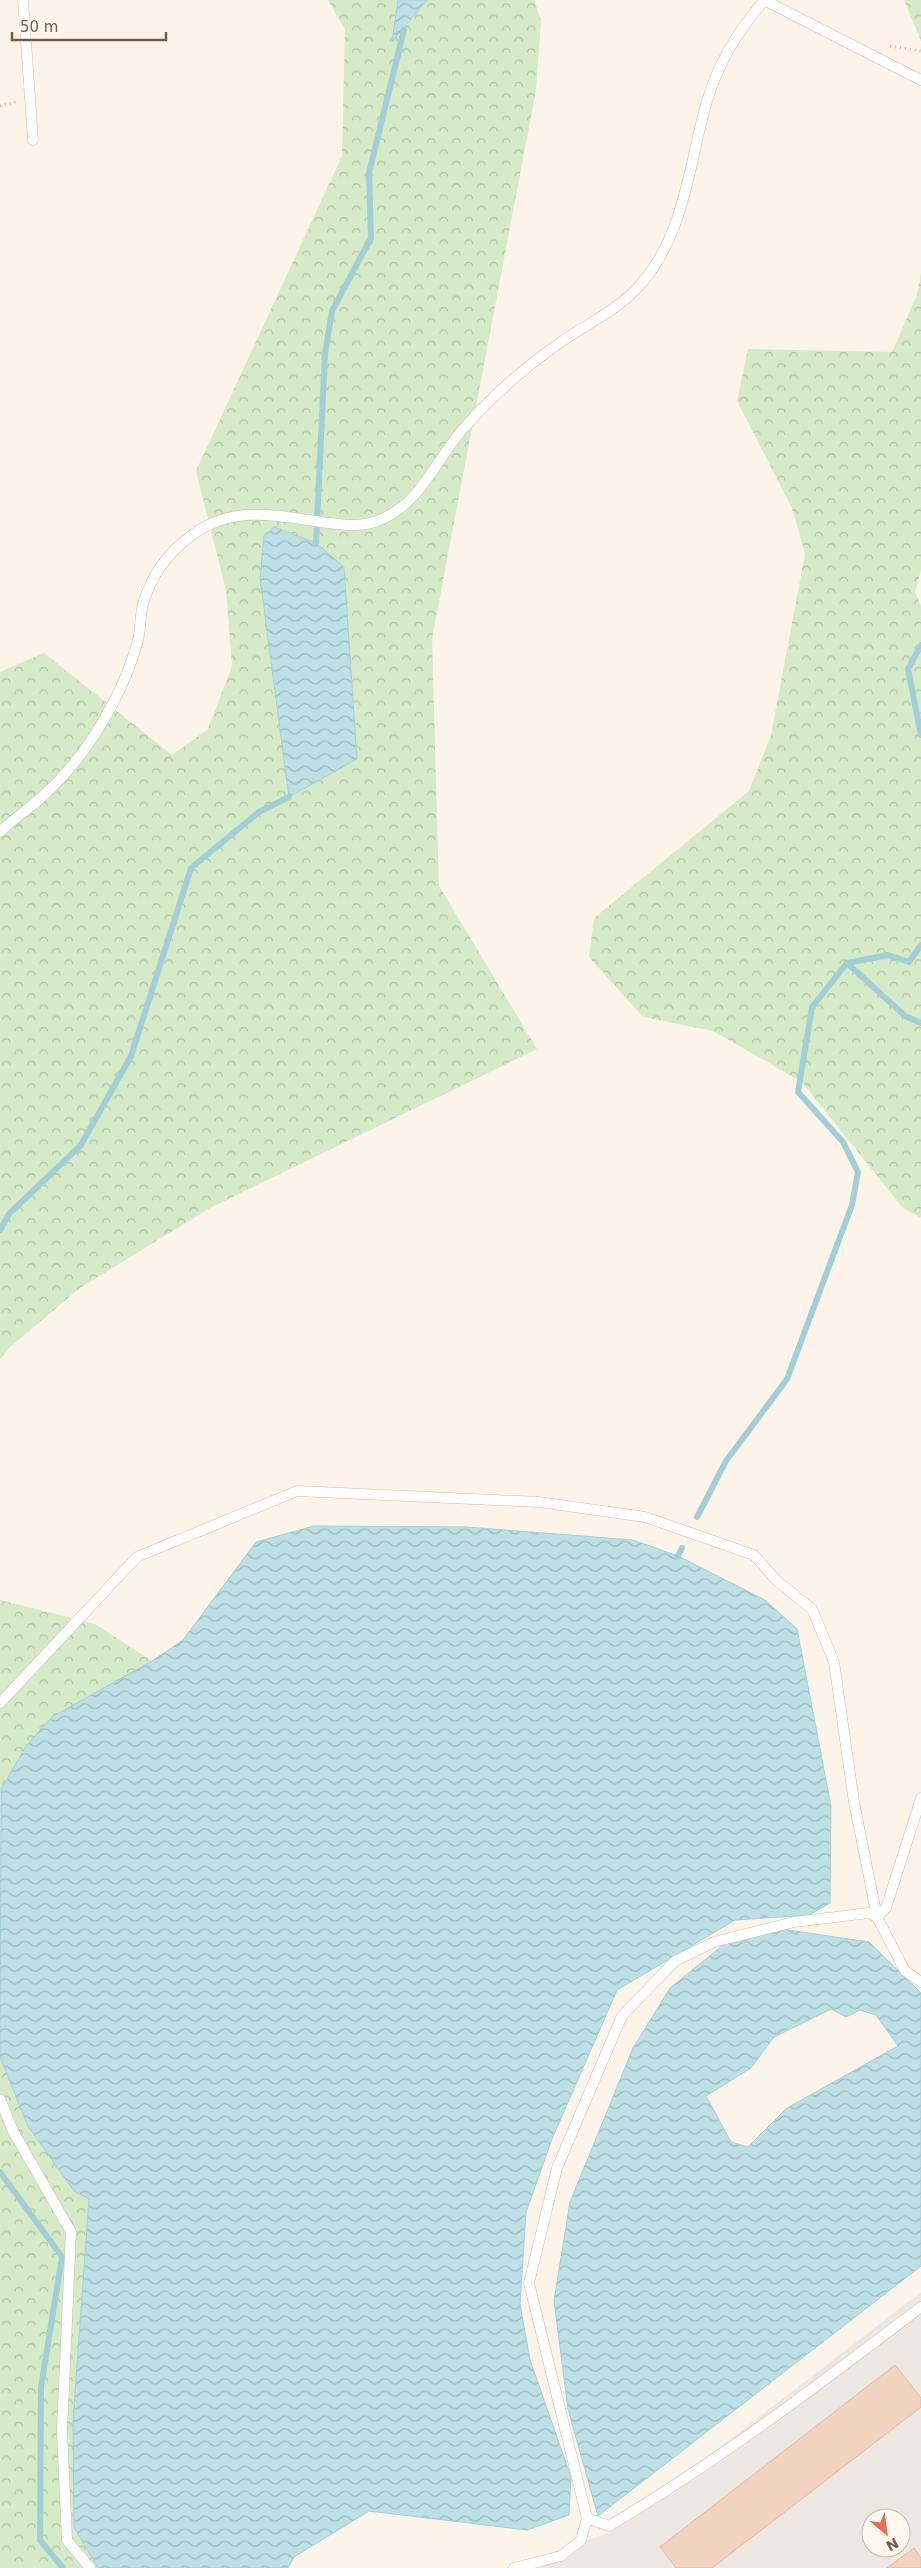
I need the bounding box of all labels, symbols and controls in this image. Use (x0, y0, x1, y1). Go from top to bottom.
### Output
scale bar (12, 10, 166, 42)
text: 50 m (20, 18, 58, 36)
north arrow (861, 2508, 911, 2558)
text: N (883, 2535, 901, 2554)

